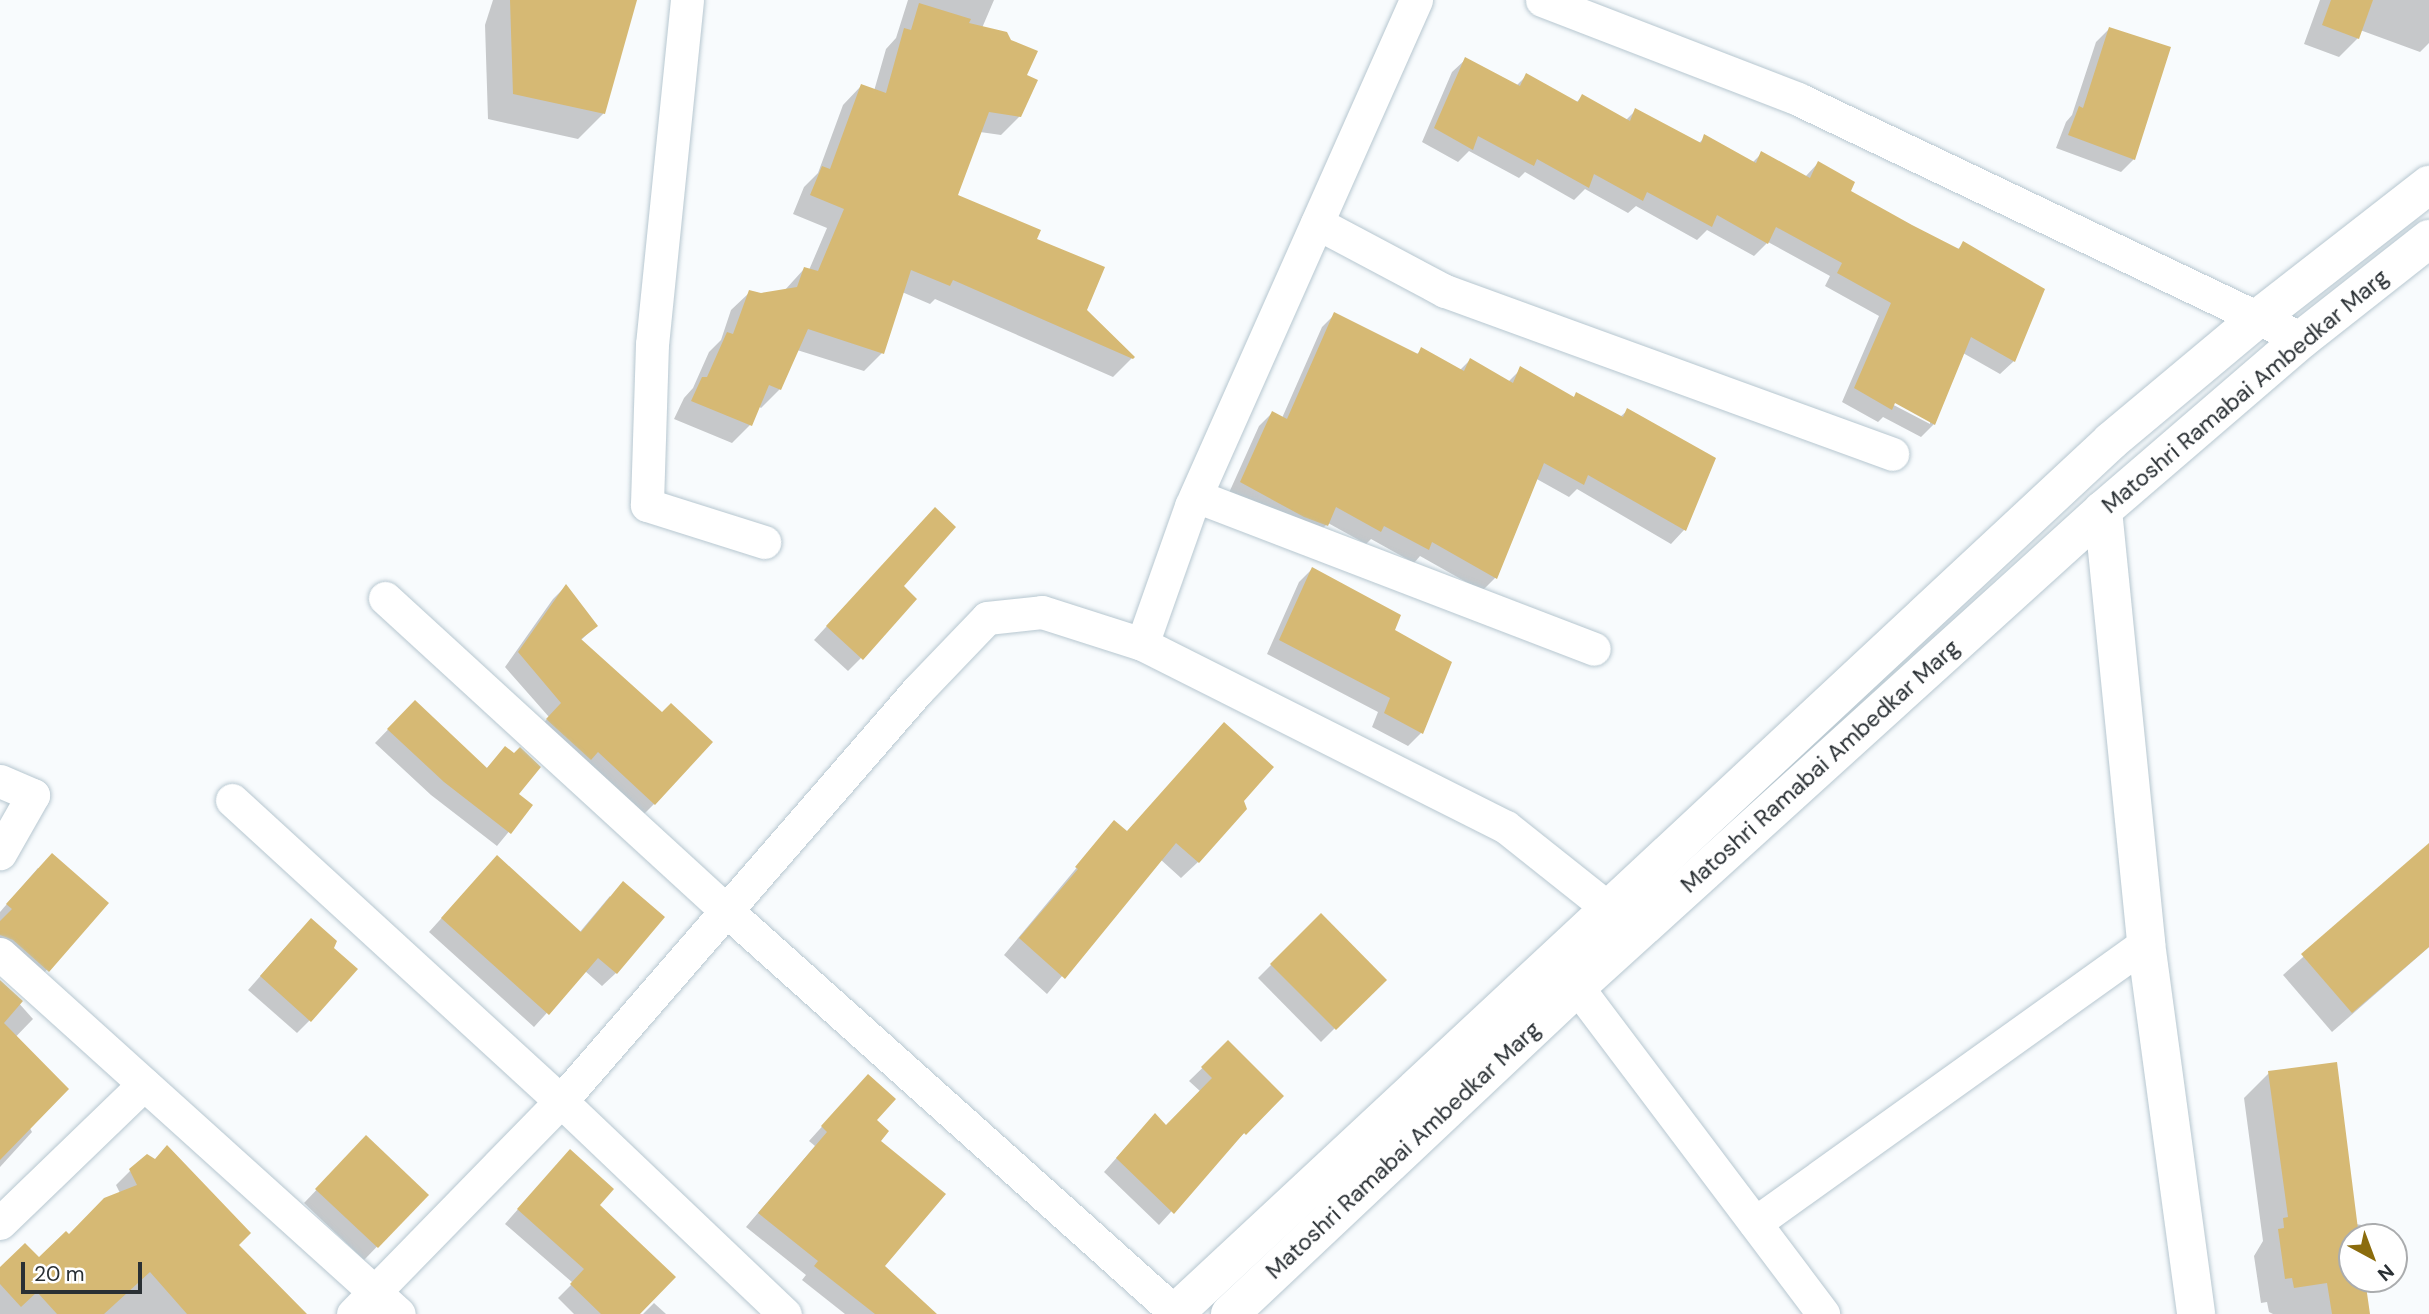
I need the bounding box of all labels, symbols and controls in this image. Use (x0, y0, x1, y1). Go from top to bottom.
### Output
street label: Matoshri Ramabai Ambedkar Marg (2096, 263, 2394, 519)
street label: Matoshri Ramabai Ambedkar Marg (1675, 633, 1965, 899)
street label: Matoshri Ramabai Ambedkar Marg (1260, 1015, 1546, 1285)
north arrow (2338, 1223, 2408, 1293)
scale bar (24, 1248, 145, 1292)
text: N (2372, 1259, 2399, 1287)
text: 20 m (34, 1260, 85, 1288)

